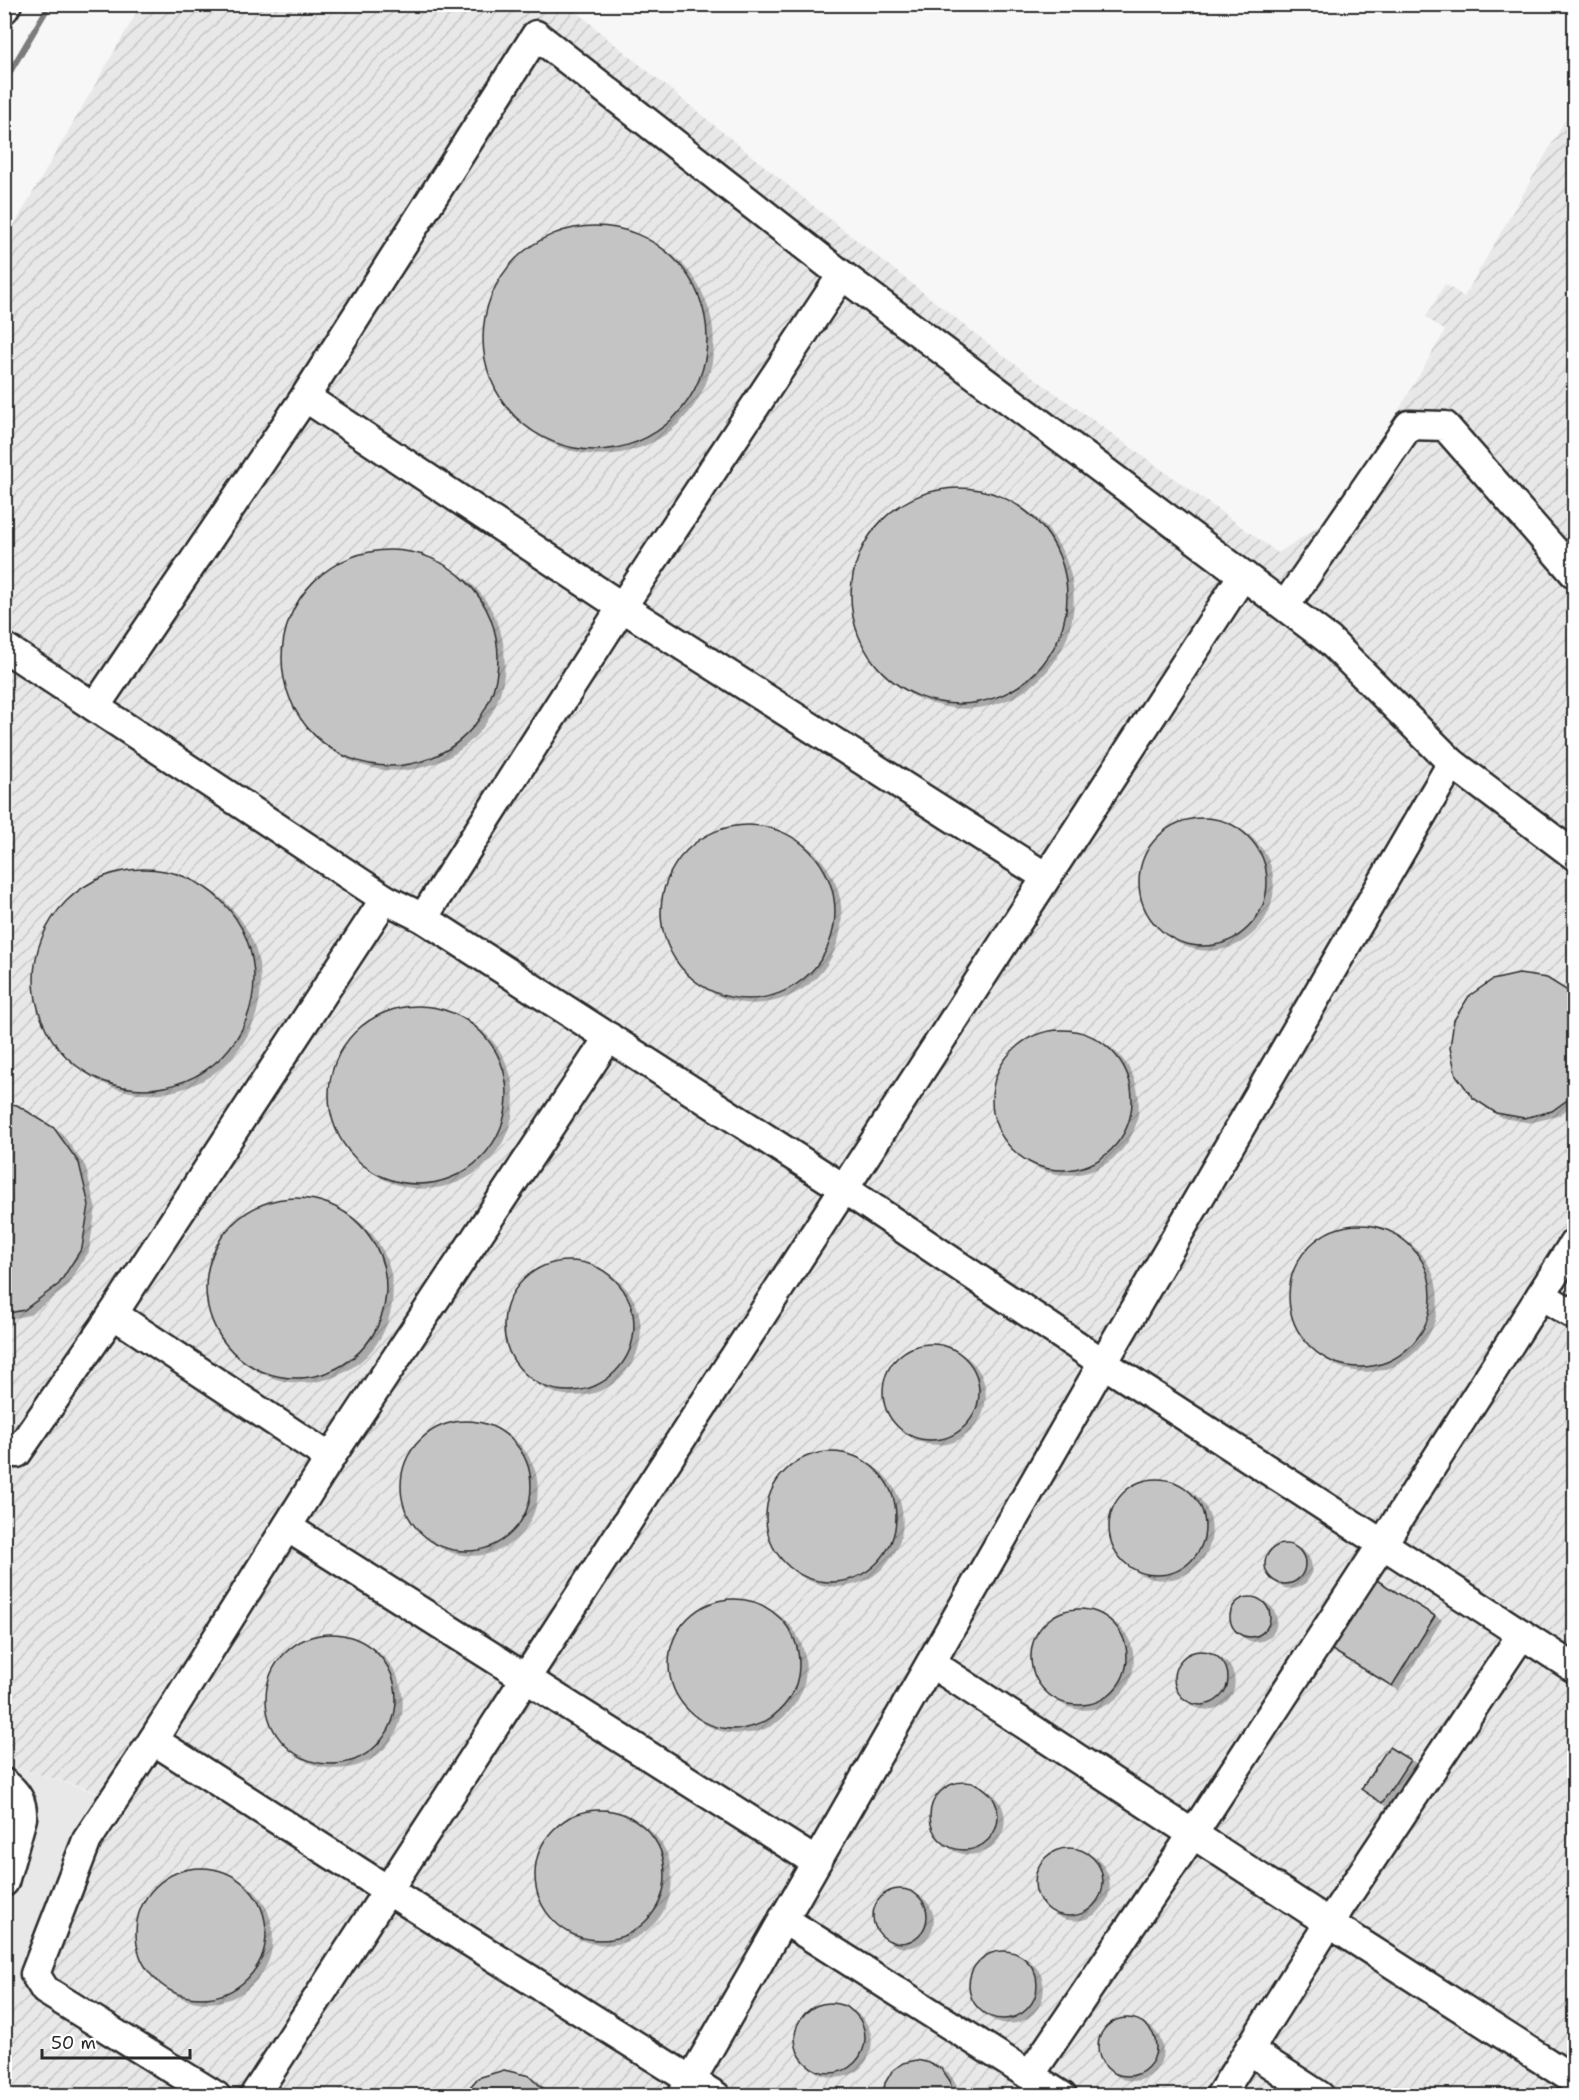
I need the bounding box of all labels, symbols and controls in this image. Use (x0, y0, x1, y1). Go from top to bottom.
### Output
scale bar (42, 2022, 190, 2060)
text: 50 m (51, 2031, 96, 2055)

